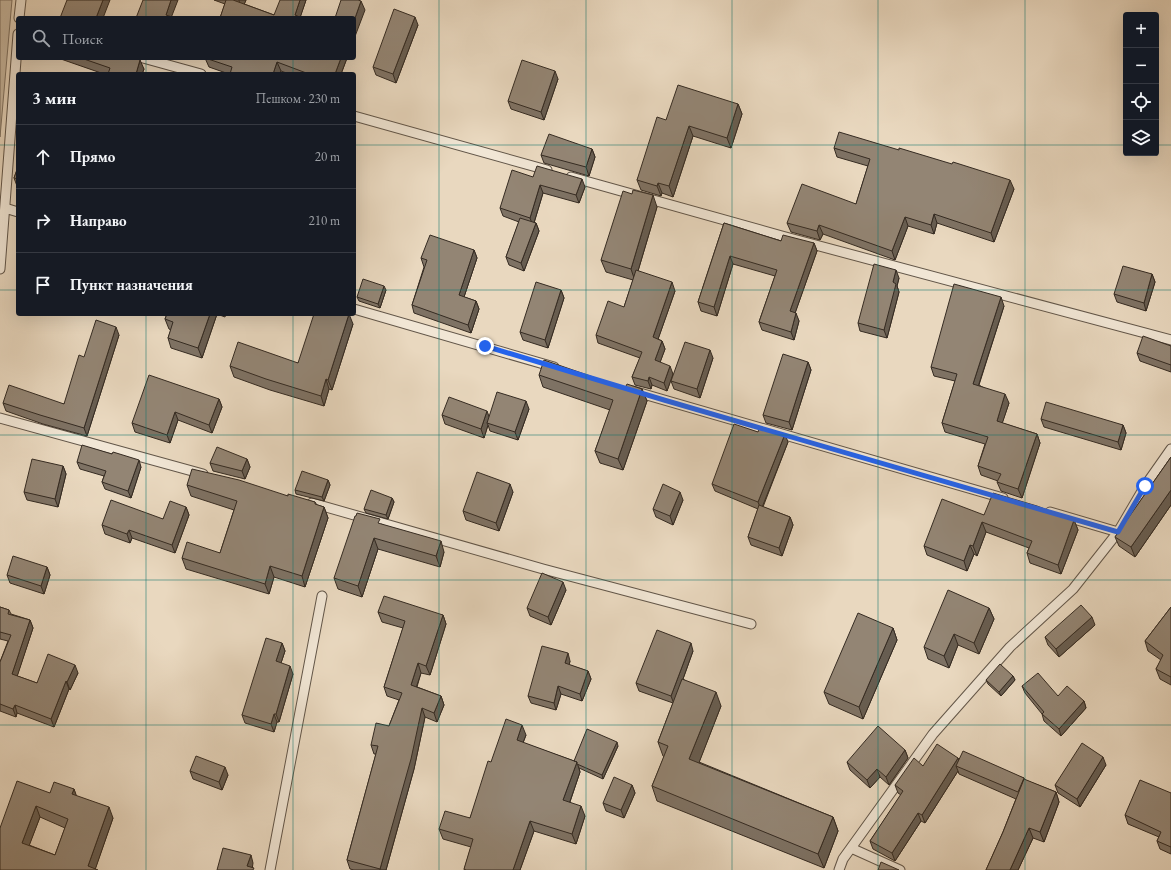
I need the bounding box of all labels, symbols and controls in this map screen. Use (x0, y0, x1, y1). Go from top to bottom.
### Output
map controls (1123, 12, 1159, 156)
button: + (1123, 12, 1159, 48)
search box (16, 16, 356, 60)
icon: search (30, 27, 52, 49)
text: Поиск (62, 29, 103, 48)
button: − (1123, 48, 1159, 84)
button: locate (1123, 84, 1159, 120)
text: 3 мин (32, 87, 76, 109)
text: Пешком · 230 m (256, 90, 340, 107)
button: layers (1123, 120, 1159, 156)
icon: ahead (32, 146, 54, 168)
text: Прямо (70, 147, 115, 166)
text: 20 m (315, 148, 340, 165)
icon: right (32, 210, 54, 232)
text: Направо (70, 211, 127, 230)
text: 210 m (309, 212, 340, 229)
icon: arrive (32, 274, 54, 296)
text: Пункт назначения (70, 275, 193, 294)
route end (476, 337, 494, 355)
route start (1136, 477, 1154, 495)

